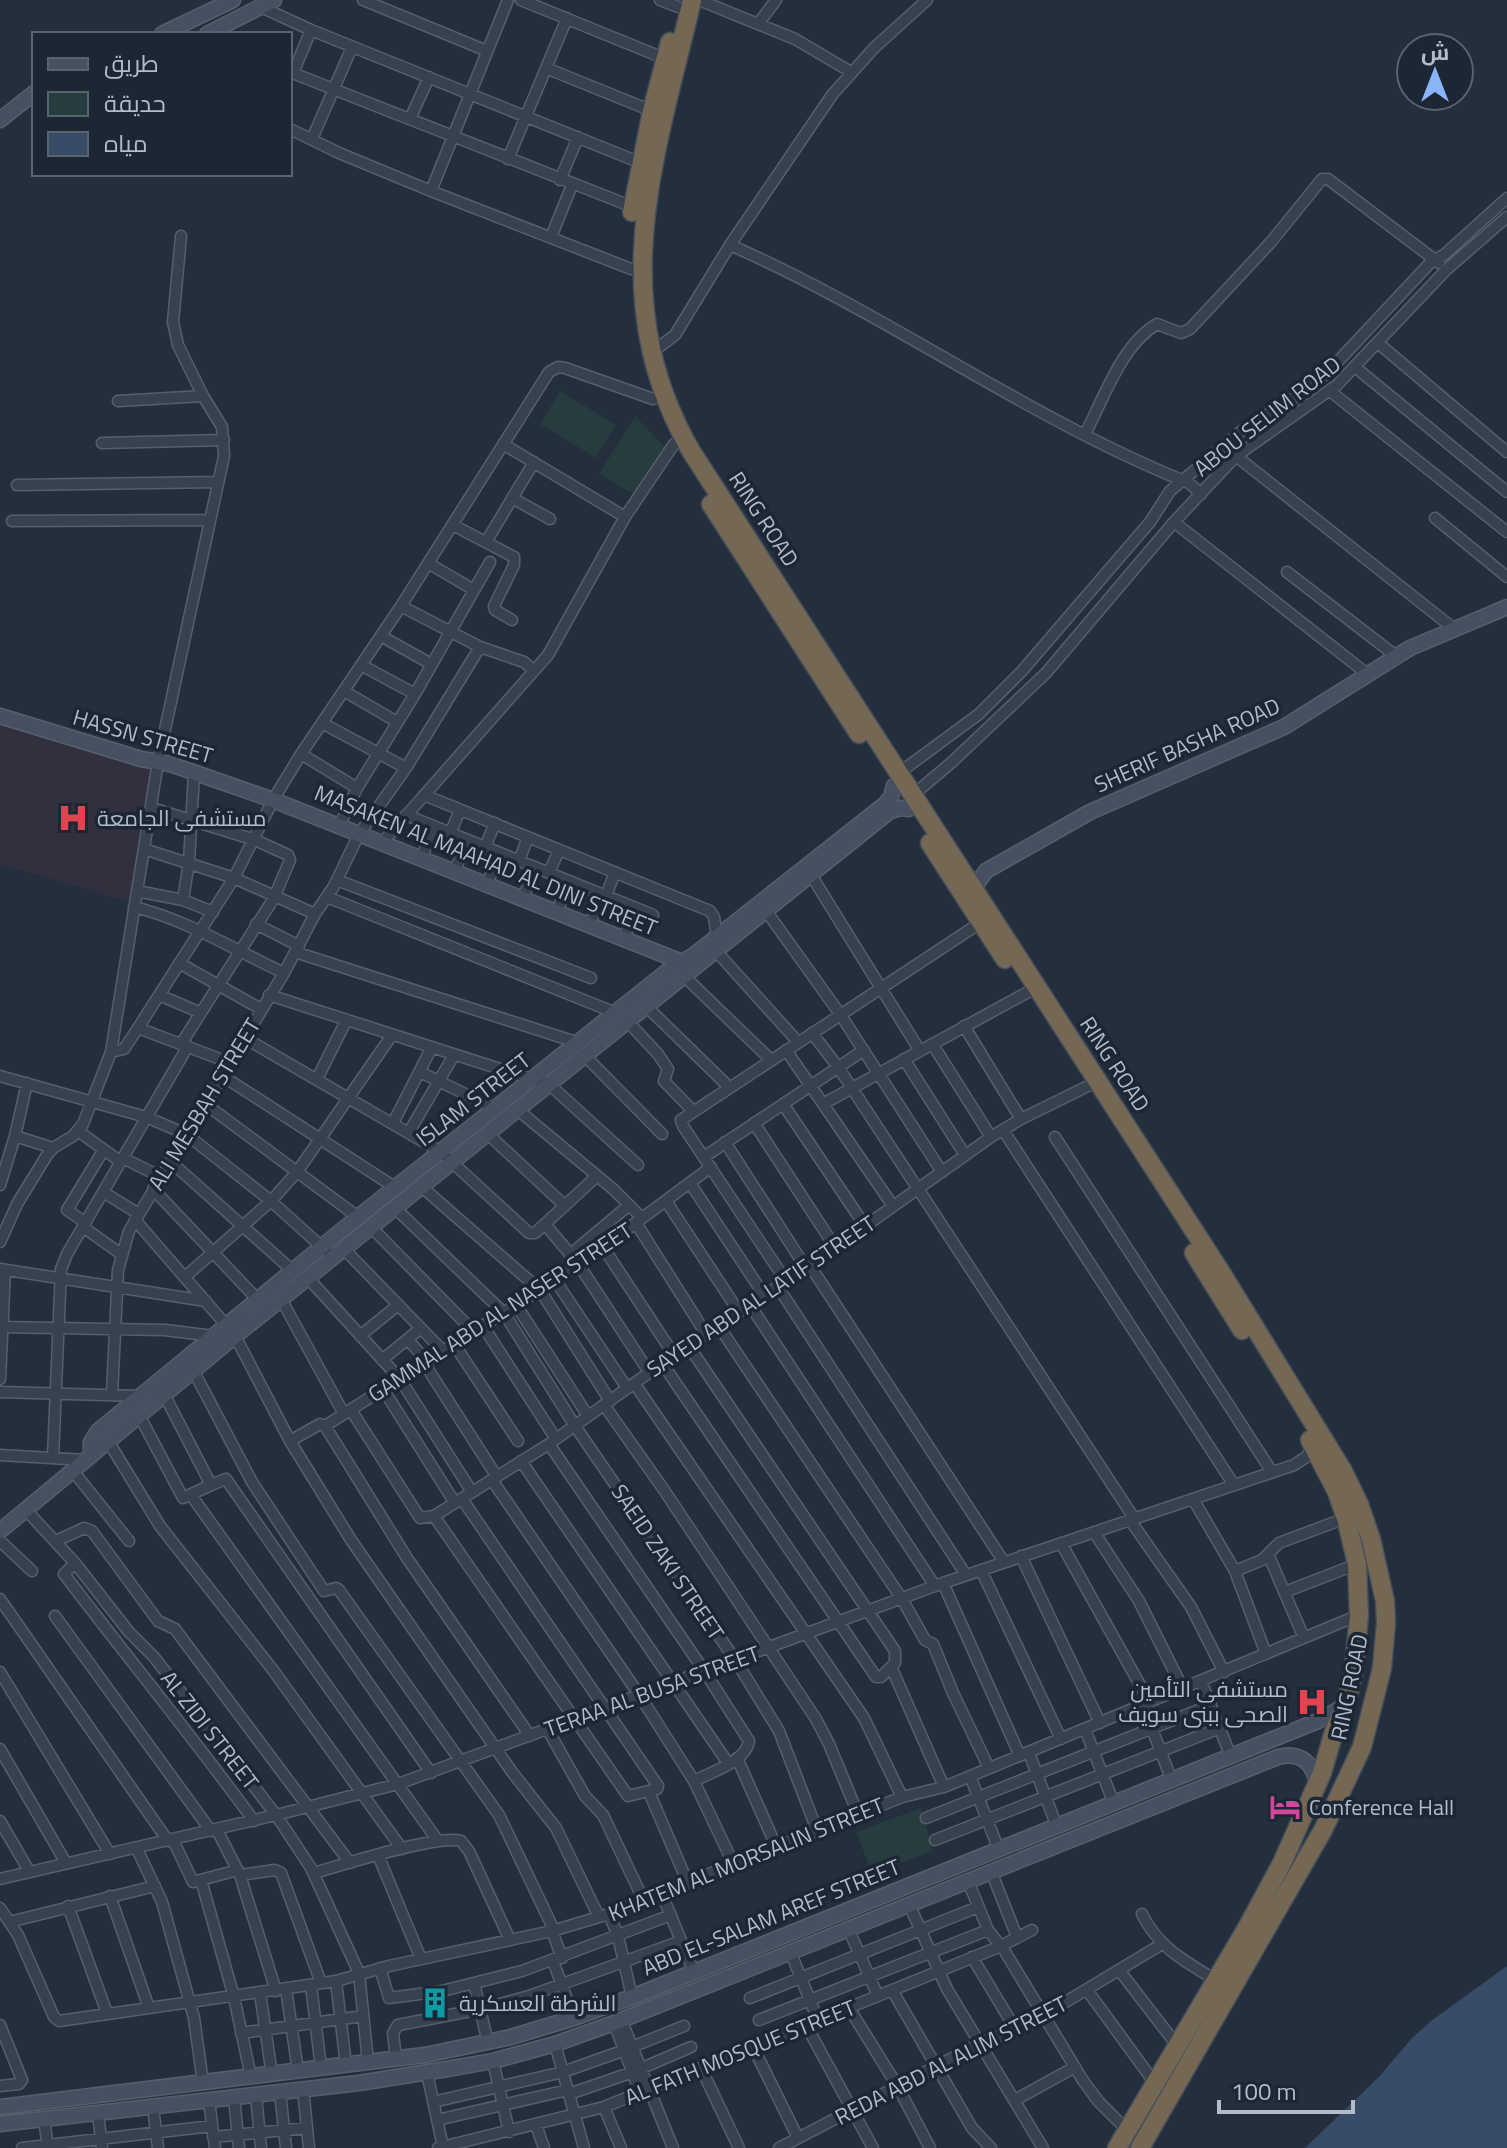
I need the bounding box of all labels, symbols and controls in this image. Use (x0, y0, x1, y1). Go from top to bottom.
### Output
legend (32, 32, 292, 176)
north arrow (1395, 32, 1475, 112)
text: ش (1421, 35, 1449, 69)
text: طريق (104, 45, 159, 81)
text: حديقة (104, 85, 166, 121)
text: مياه (104, 125, 148, 161)
street label: ABOU SELIM ROAD (1186, 348, 1348, 484)
street label: RING ROAD (721, 465, 807, 573)
street label: SHERIF BASHA ROAD (1089, 689, 1285, 801)
street label: HASSN STREET (69, 700, 217, 772)
street label: MASAKEN AL MAAHAD AL DINI STREET (309, 775, 663, 945)
hospital icon: مستشفى الجامعة (56, 801, 90, 835)
place label: مستشفى الجامعة (97, 801, 266, 835)
street label: RING ROAD (1072, 1010, 1158, 1118)
street label: ALI MESBAH STREET (139, 1011, 269, 1197)
street label: ISLAM STREET (408, 1043, 538, 1155)
street label: SAYED ABD AL LATIF STREET (640, 1206, 883, 1386)
street label: GAMMAL ABD AL NASER STREET (361, 1213, 639, 1411)
street label: SAEID ZAKI STREET (603, 1477, 733, 1647)
street label: RING ROAD (1321, 1631, 1377, 1743)
street label: TERAA AL BUSA STREET (540, 1636, 765, 1746)
street label: AL ZIDI STREET (153, 1663, 268, 1797)
place label: مستشفى التأمين الصحى ببنى سويف (1118, 1672, 1288, 1731)
hospital icon: مستشفى التأمين الصحى ببنى سويف (1295, 1685, 1329, 1719)
street label: KHATEM AL MORSALIN STREET (603, 1788, 890, 1930)
hotel icon: Conference Hall (1268, 1790, 1302, 1824)
place label: Conference Hall (1309, 1790, 1454, 1824)
street label: ABD EL-SALAM AREF STREET (637, 1849, 906, 1984)
building icon: الشرطة العسكرية (418, 1986, 452, 2020)
place label: الشرطة العسكرية (459, 1986, 616, 2020)
street label: REDA ABD AL ALIM STREET (829, 1986, 1074, 2134)
street label: AL FATH MOSQUE STREET (619, 1990, 861, 2114)
scale bar (1219, 2064, 1353, 2114)
text: 100 m (1231, 2073, 1297, 2109)

